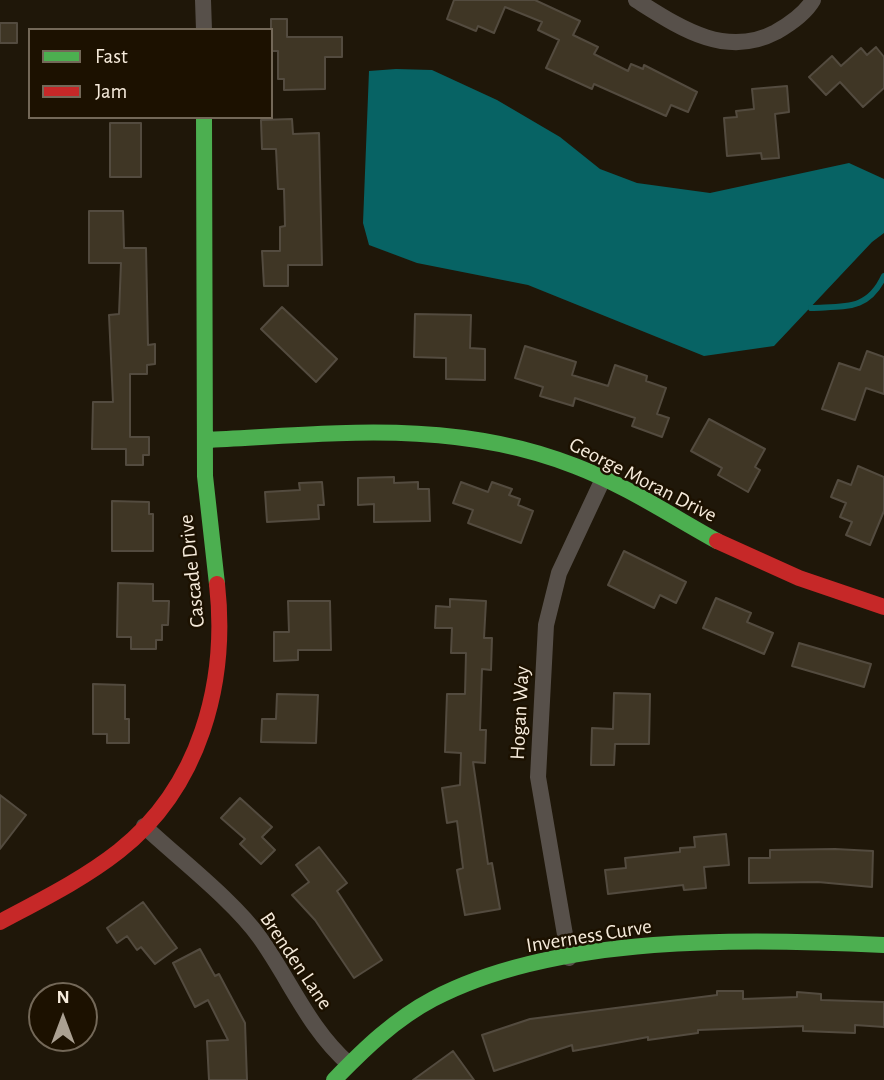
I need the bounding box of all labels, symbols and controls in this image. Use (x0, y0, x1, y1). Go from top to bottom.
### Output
legend (28, 28, 273, 119)
text: Fast (95, 46, 128, 67)
text: Jam (95, 81, 127, 102)
street label: George Moran Drive (565, 432, 721, 528)
street label: Cascade Drive (174, 513, 210, 629)
street label: Hogan Way (505, 665, 535, 761)
street label: Brenden Lane (254, 908, 338, 1014)
street label: Inverness Curve (524, 914, 654, 958)
north arrow (28, 982, 98, 1052)
text: N (56, 988, 70, 1007)

